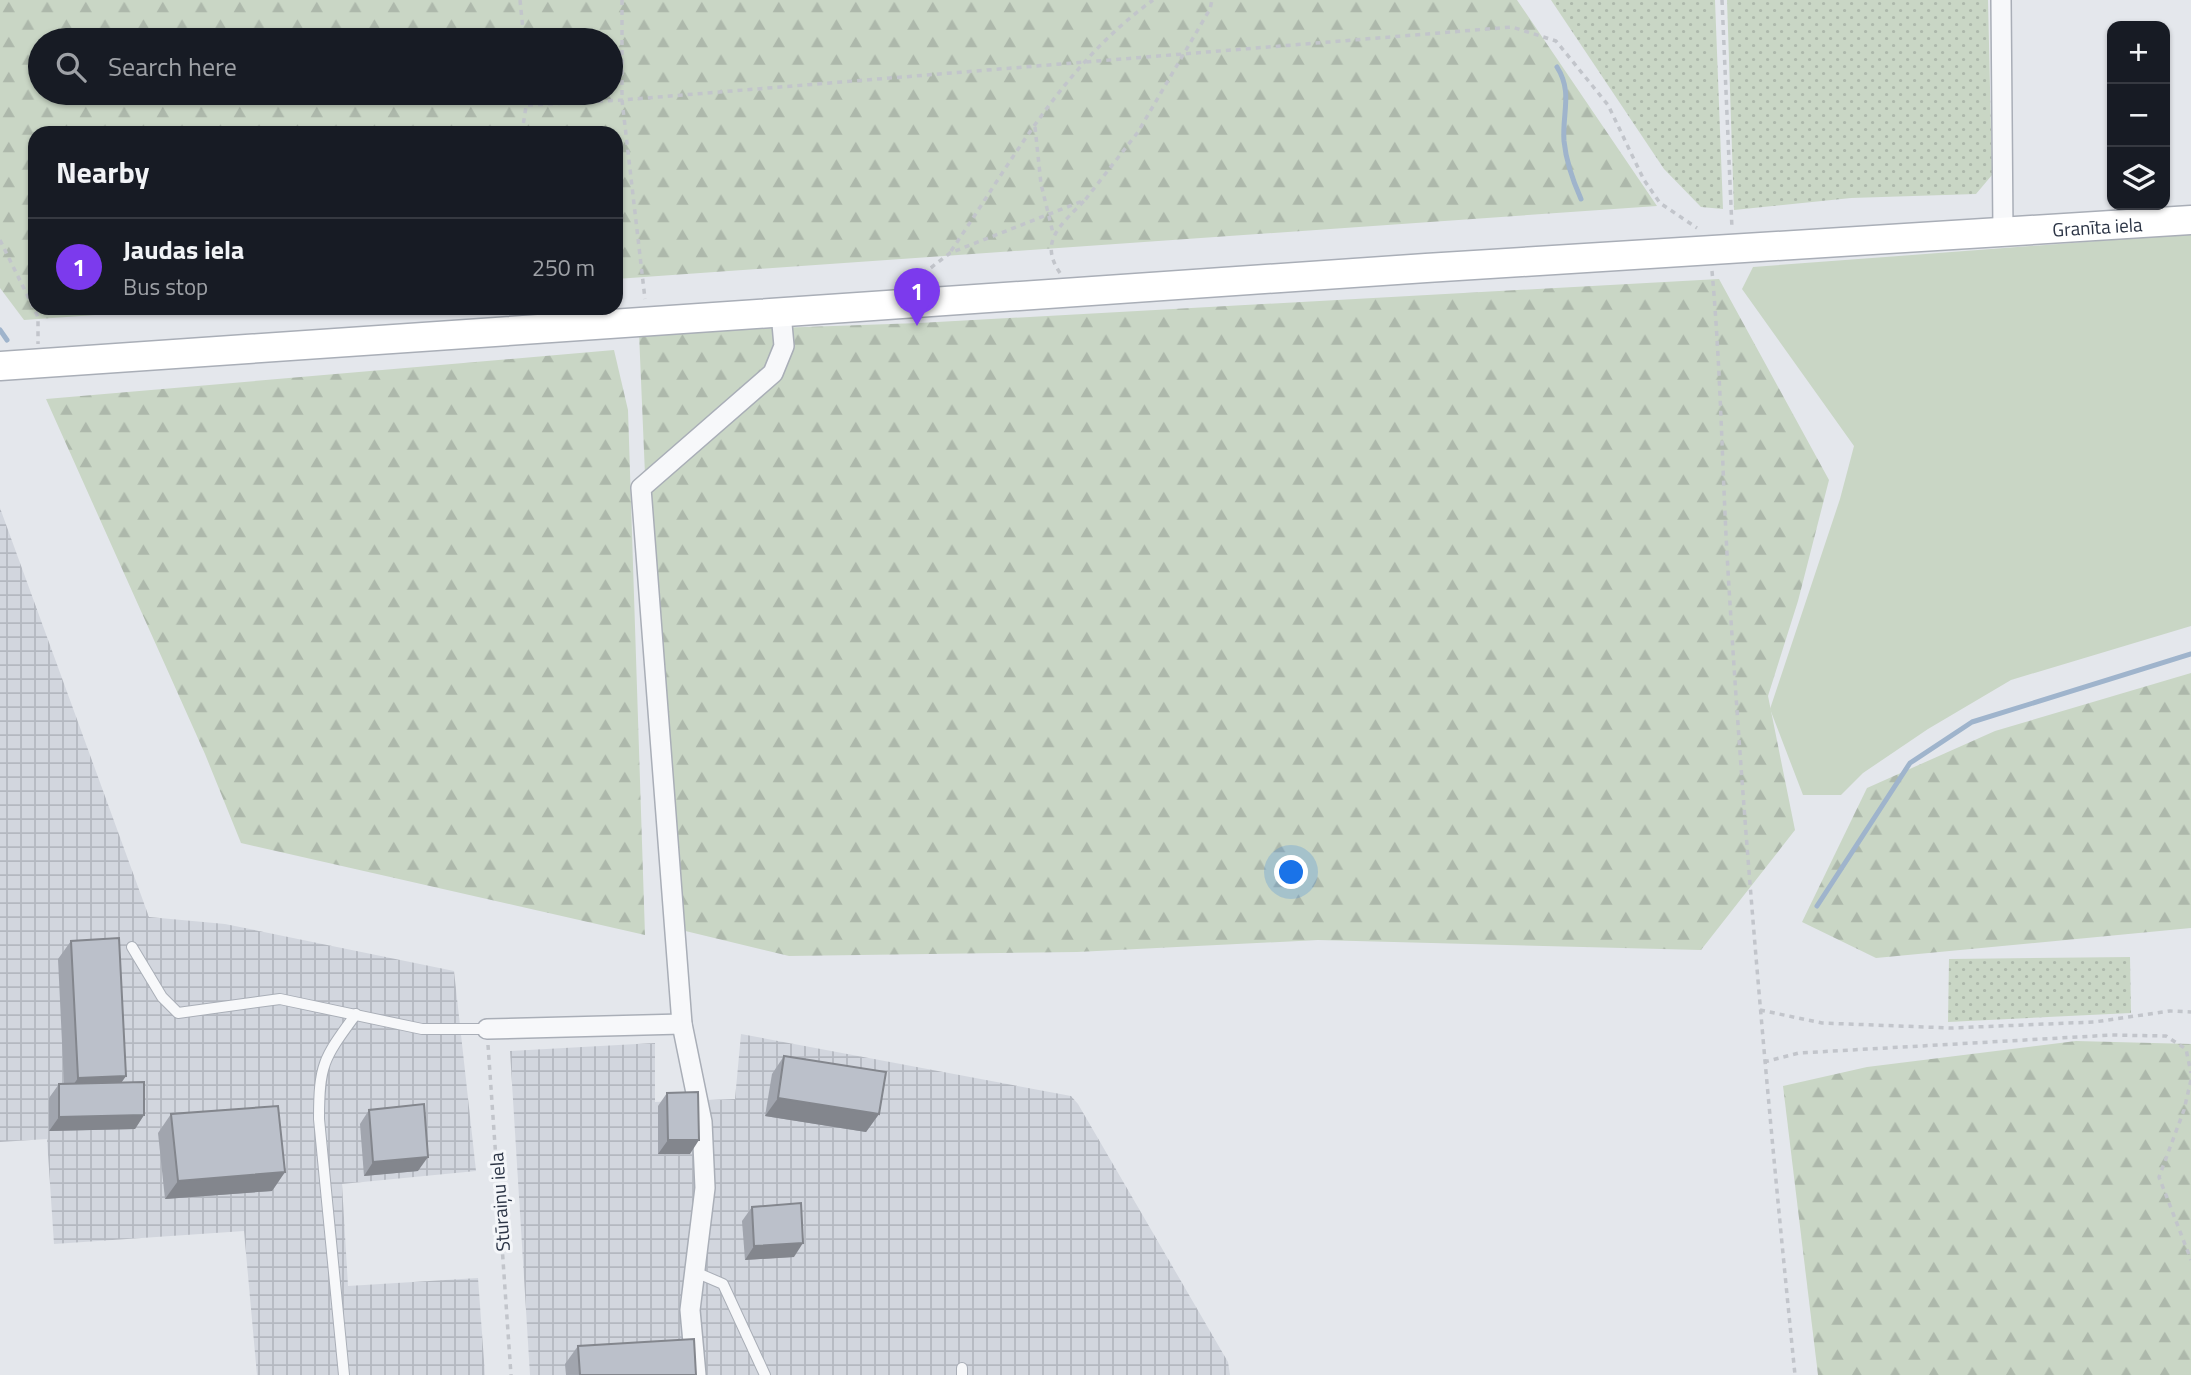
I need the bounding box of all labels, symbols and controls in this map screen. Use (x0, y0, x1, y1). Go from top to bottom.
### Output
map controls (2107, 21, 2170, 210)
button: + (2107, 21, 2170, 84)
search box (28, 28, 623, 105)
text: Search here (108, 47, 237, 86)
icon: search (52, 48, 90, 86)
button: − (2107, 84, 2170, 147)
button: layers (2107, 147, 2170, 210)
text: Nearby (56, 149, 149, 195)
street label: Granīta iela (2051, 209, 2144, 243)
text: Jaudas iela (123, 230, 244, 269)
text: 1 (73, 250, 85, 285)
text: 250 m (532, 250, 595, 285)
pin: 1 (894, 268, 940, 326)
text: Bus stop (123, 269, 208, 304)
your location (1274, 855, 1308, 889)
street label: Stūraiņu iela (481, 1151, 517, 1253)

